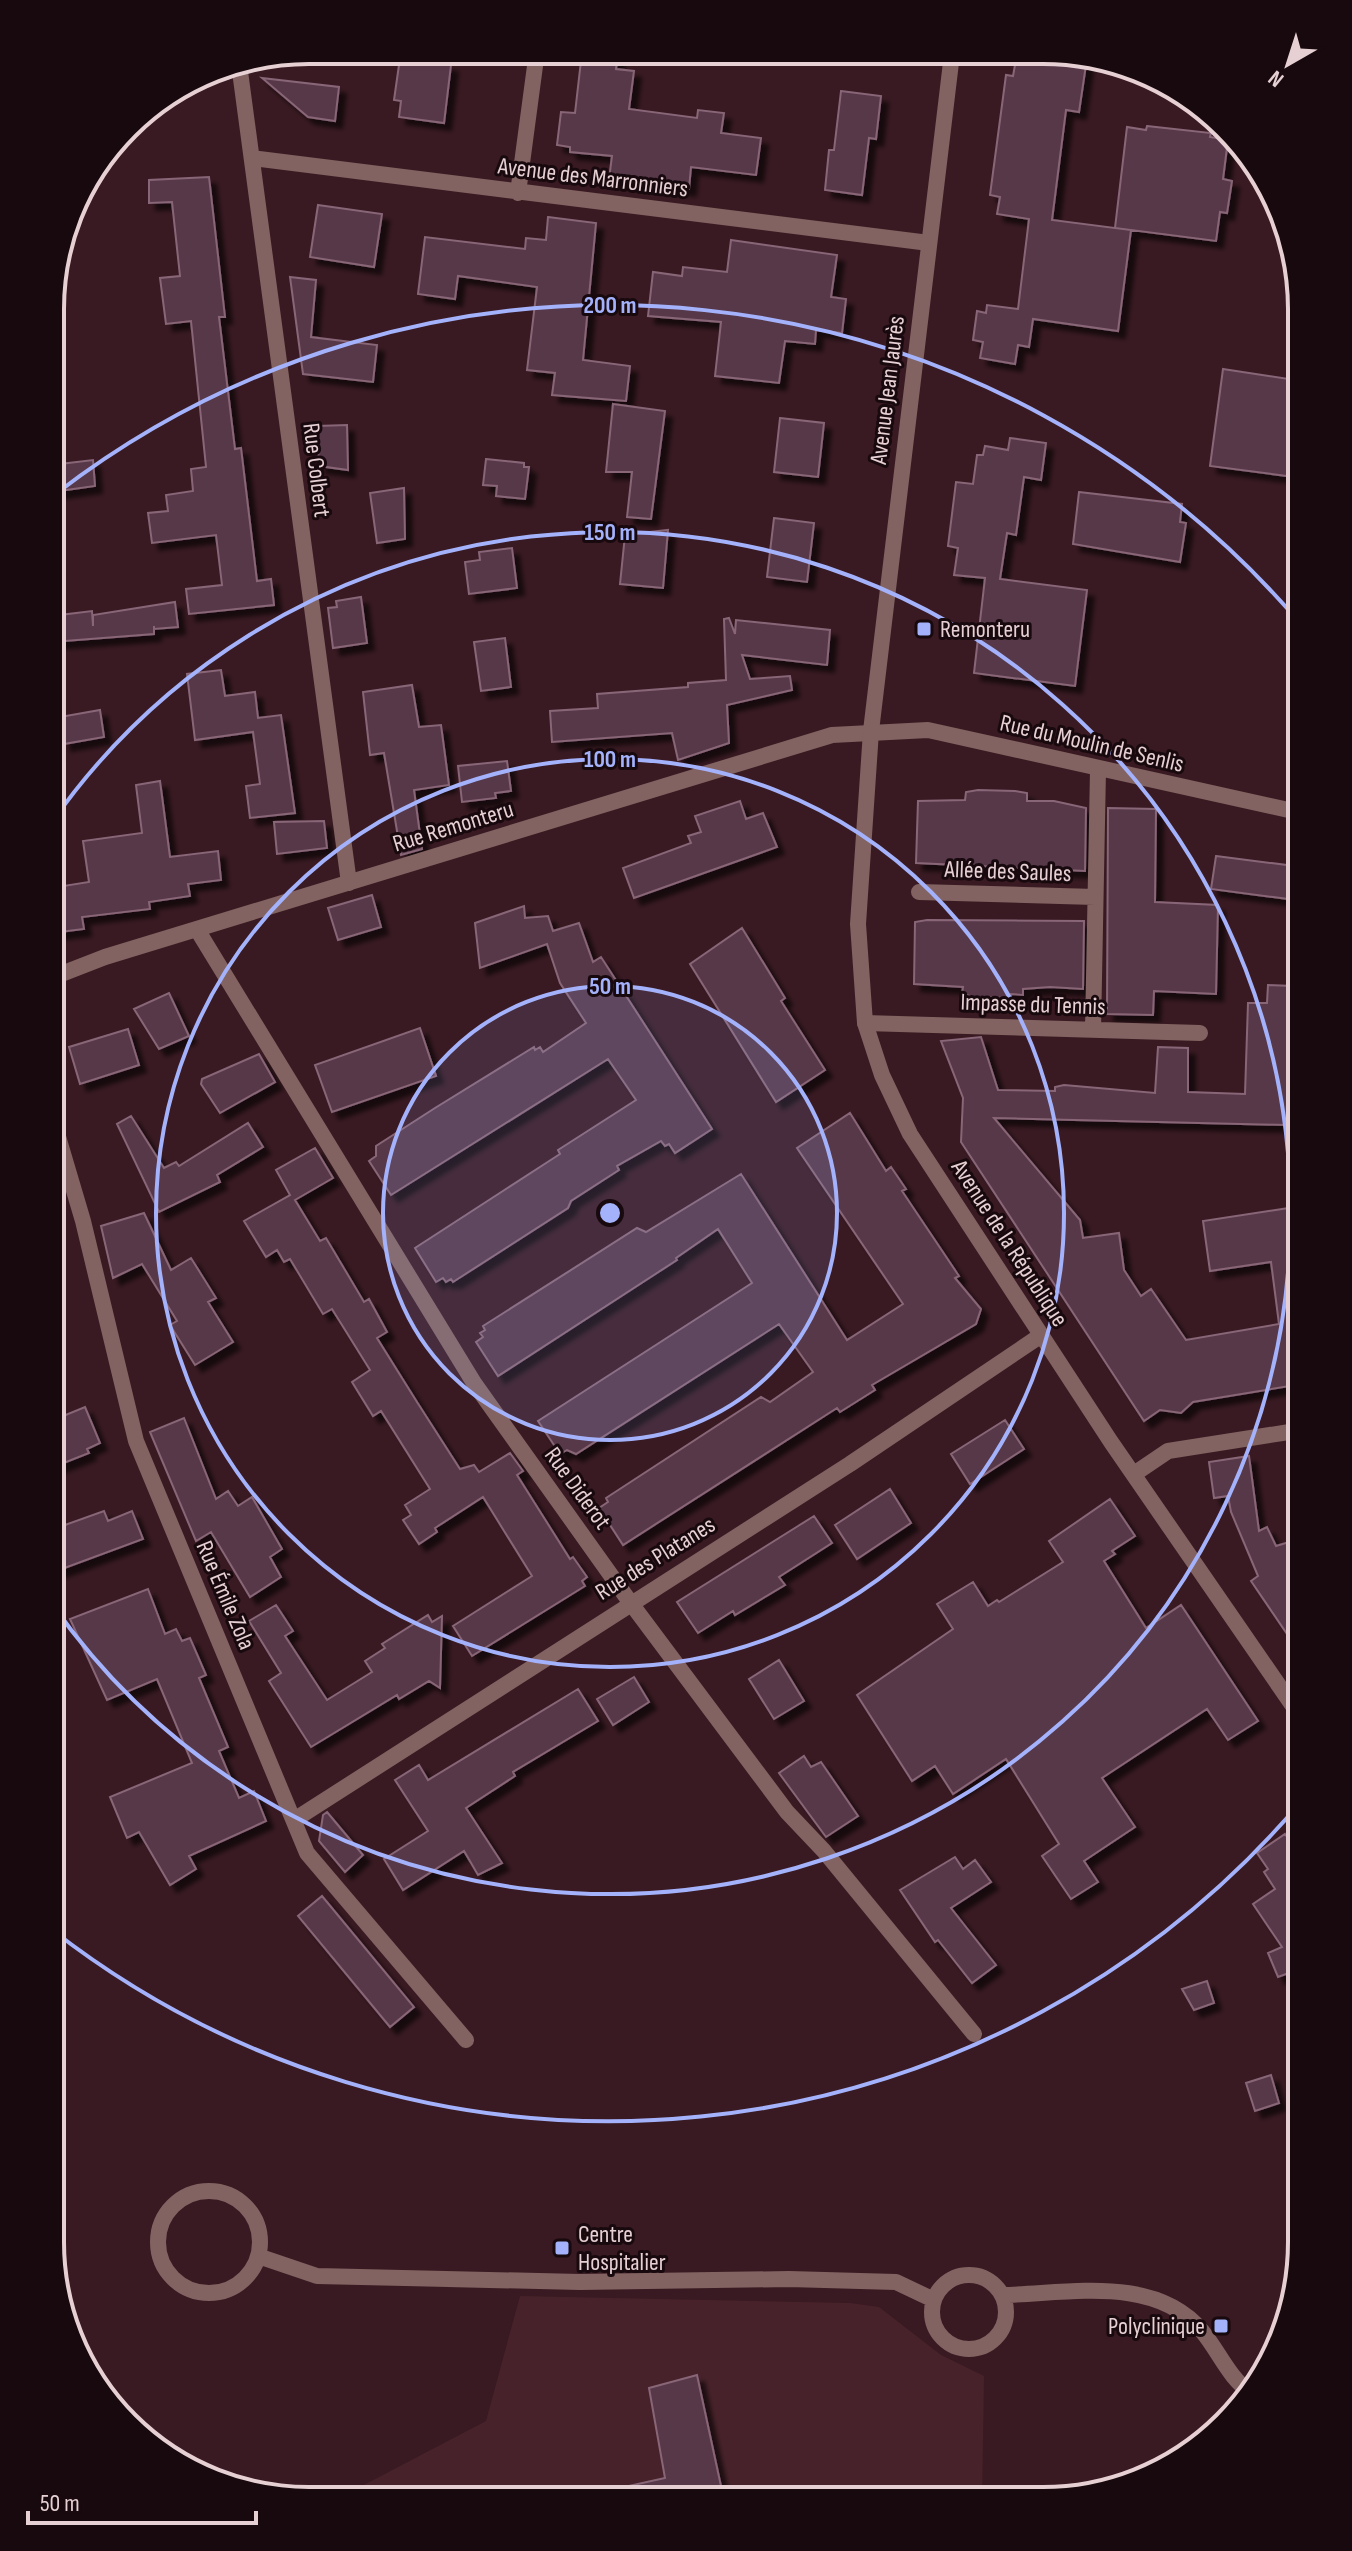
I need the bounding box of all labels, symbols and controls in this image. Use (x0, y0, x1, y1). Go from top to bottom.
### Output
north arrow (1248, 24, 1328, 104)
text: N (1263, 64, 1289, 93)
street label: Avenue des Marronniers (495, 151, 690, 204)
text: 200 m (583, 291, 637, 320)
street label: Avenue Jean Jaurès (864, 314, 911, 467)
street label: Rue Colbert (296, 421, 337, 519)
text: 150 m (584, 518, 636, 547)
place label: Remonteru (940, 615, 1030, 644)
marker: Remonteru (915, 620, 933, 638)
street label: Rue du Moulin de Senlis (997, 708, 1187, 779)
text: 100 m (584, 745, 636, 774)
street label: Rue Remonteru (389, 794, 517, 859)
street label: Allée des Saules (943, 855, 1072, 888)
text: 50 m (589, 972, 631, 1001)
street label: Impasse du Tennis (960, 987, 1106, 1022)
street label: Avenue de la République (944, 1154, 1074, 1332)
centre of rings (596, 1199, 624, 1227)
street label: Rue Diderot (538, 1442, 617, 1535)
street label: Rue des Platanes (590, 1510, 720, 1607)
street label: Rue Émile Zola (190, 1536, 261, 1654)
place label: Centre Hospitalier (578, 2220, 666, 2277)
marker: Centre Hospitalier (553, 2239, 571, 2257)
place label: Polyclinique (1108, 2312, 1205, 2341)
marker: Polyclinique (1212, 2317, 1230, 2335)
scale bar (28, 2475, 256, 2525)
text: 50 m (40, 2489, 80, 2518)

